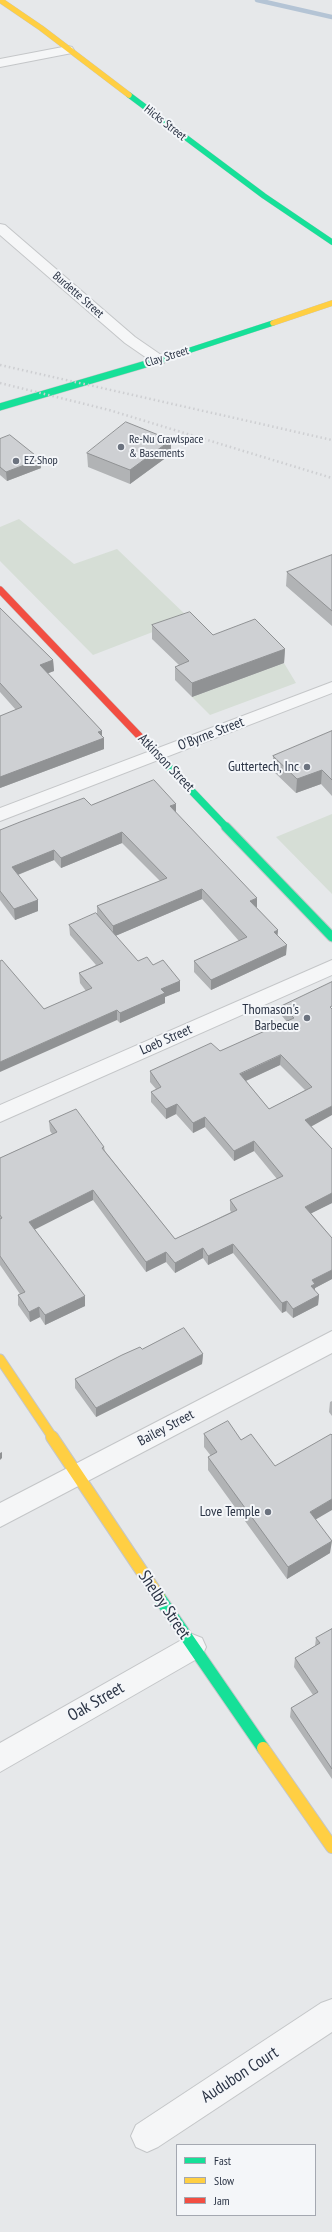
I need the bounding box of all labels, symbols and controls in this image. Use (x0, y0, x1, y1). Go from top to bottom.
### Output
street label: Hicks Street (141, 102, 189, 144)
street label: Burdette Street (49, 269, 107, 321)
street label: Clay Street (143, 344, 191, 370)
place label: Re-Nu Crawlspace & Basements (129, 433, 203, 461)
marker: Re-Nu Crawlspace & Basements (116, 442, 126, 452)
place label: EZ Shop (24, 454, 58, 468)
marker: EZ Shop (11, 456, 21, 466)
street label: O'Byrne Street (176, 714, 246, 754)
street label: Atkinson Street (134, 731, 198, 795)
place label: Guttertech, Inc (228, 759, 299, 775)
marker: Guttertech, Inc (302, 762, 312, 772)
place label: Thomason's Barbecue (242, 1002, 299, 1034)
marker: Thomason's Barbecue (302, 1013, 312, 1023)
street label: Loeb Street (137, 1021, 195, 1059)
street label: Bailey Street (135, 1406, 197, 1450)
place label: Love Temple (200, 1504, 260, 1520)
marker: Love Temple (263, 1507, 273, 1517)
street label: Shelby Street (134, 1567, 194, 1643)
street label: Oak Street (64, 1678, 128, 1726)
street label: Audubon Court (198, 2043, 282, 2107)
legend (176, 2144, 316, 2216)
text: Fast (214, 2153, 231, 2168)
text: Slow (214, 2173, 234, 2188)
text: Jam (214, 2193, 230, 2208)

